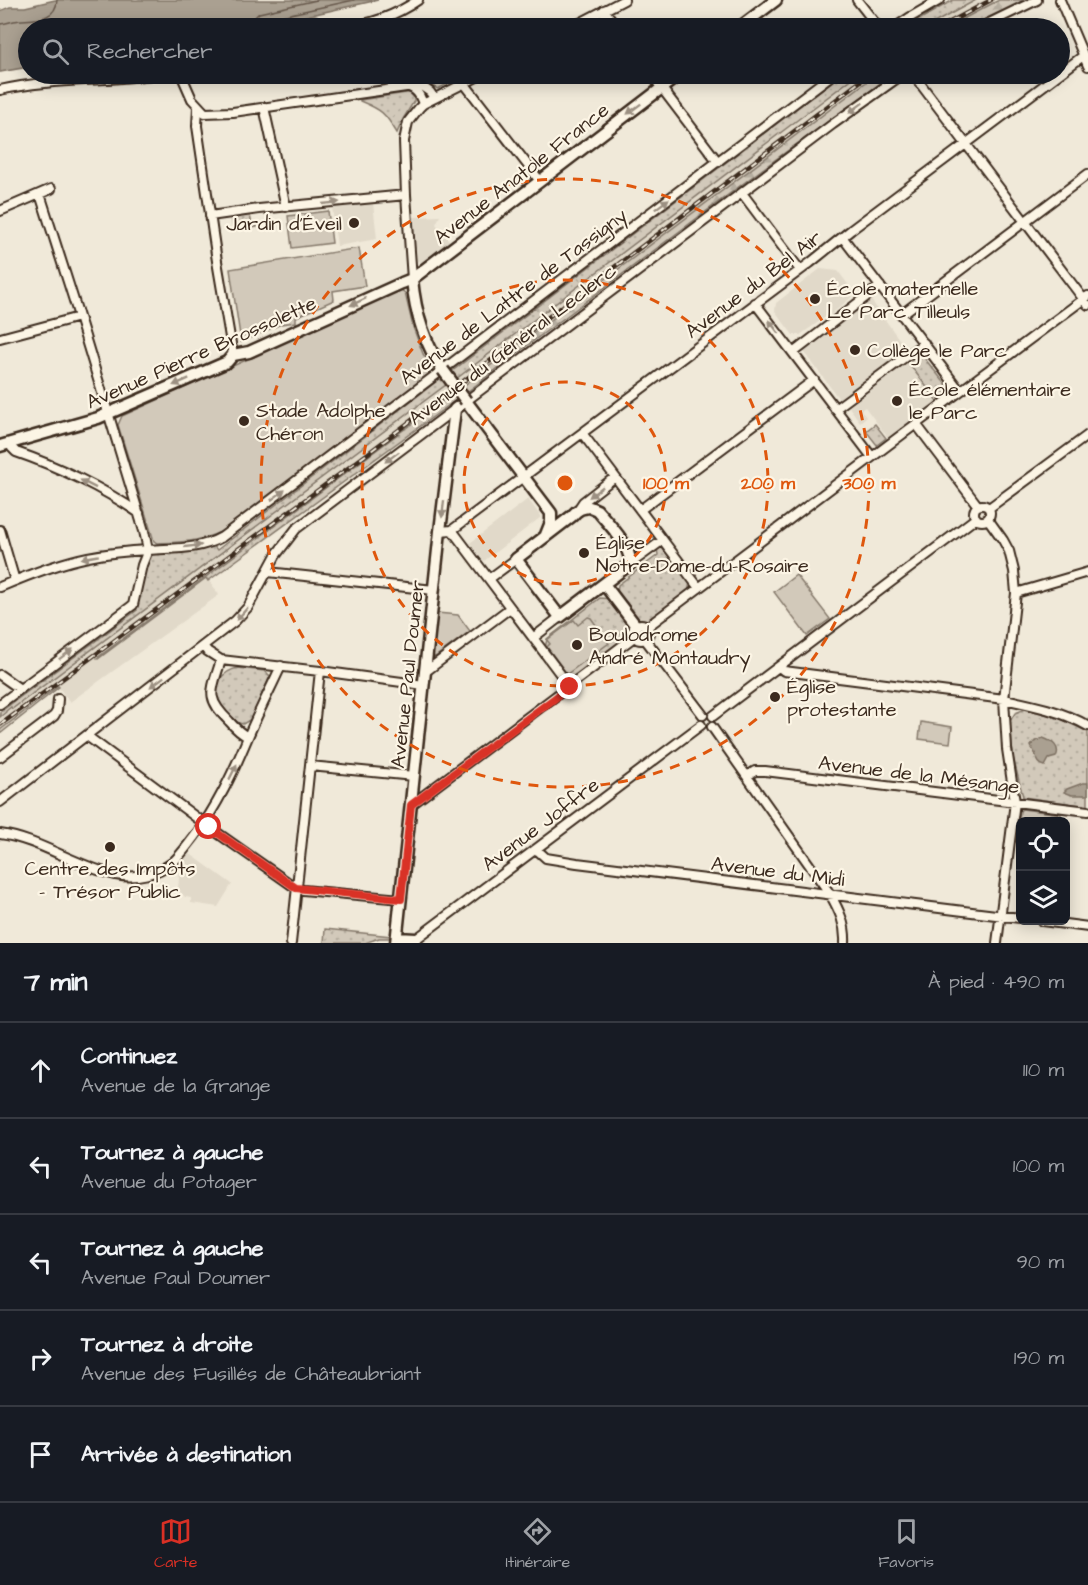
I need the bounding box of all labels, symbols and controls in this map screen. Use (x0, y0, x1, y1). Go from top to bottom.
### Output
search box (18, 18, 1070, 84)
icon: search (39, 35, 72, 68)
text: Rechercher (87, 36, 212, 67)
street label: Avenue Anatole France (428, 96, 615, 251)
one-way arrow (848, 101, 864, 114)
one-way arrow (626, 103, 641, 115)
one-way arrow (322, 198, 341, 207)
one-way arrow (655, 198, 670, 210)
street label: Avenue de Lattre de Tassigny (394, 202, 634, 393)
place label: Jardin d'Éveil (226, 210, 342, 238)
marker: Jardin d'Éveil (347, 216, 361, 230)
street label: Avenue du Bel Air (679, 224, 828, 345)
street label: Avenue du Général Leclerc (403, 257, 623, 432)
place label: École maternelle Le Parc Tilleuls (827, 275, 979, 326)
street label: Avenue Pierre Brossolette (82, 289, 321, 416)
marker: École maternelle Le Parc Tilleuls (808, 292, 822, 306)
one-way arrow (350, 298, 367, 307)
one-way arrow (767, 319, 780, 335)
place label: Collège le Parc (867, 337, 1008, 366)
marker: Collège le Parc (848, 343, 862, 357)
place label: École élémentaire le Parc (909, 376, 1071, 427)
one-way arrow (172, 377, 190, 387)
marker: École élémentaire le Parc (890, 394, 904, 408)
place label: Stade Adolphe Chéron (256, 397, 386, 448)
marker: Stade Adolphe Chéron (237, 414, 251, 428)
one-way arrow (384, 451, 399, 463)
text: 100 m (643, 471, 690, 496)
text: 200 m (740, 471, 796, 496)
text: 300 m (841, 471, 897, 496)
centre of rings (555, 473, 575, 493)
one-way arrow (79, 479, 96, 489)
one-way arrow (588, 485, 604, 498)
one-way arrow (270, 489, 286, 501)
one-way arrow (438, 500, 448, 519)
place label: Église Notre-Dame-du-Rosaire (596, 529, 809, 580)
one-way arrow (183, 542, 202, 551)
marker: Église Notre-Dame-du-Rosaire (577, 546, 591, 560)
one-way arrow (80, 553, 99, 562)
street label: Avenue Paul Doumer (384, 579, 432, 770)
one-way arrow (235, 606, 248, 622)
place label: Boulodrome André Montaudry (589, 621, 750, 673)
marker: Boulodrome André Montaudry (570, 638, 584, 652)
one-way arrow (58, 648, 74, 660)
route end (556, 673, 582, 699)
place label: Église protestante (787, 673, 897, 724)
one-way arrow (149, 676, 165, 689)
marker: Église protestante (768, 690, 782, 704)
street label: Avenue de la Mésange (817, 749, 1021, 802)
one-way arrow (228, 764, 237, 781)
street label: Avenue Joffre (476, 771, 605, 878)
route start (195, 813, 221, 839)
map controls (1016, 817, 1070, 925)
button: locate (1016, 817, 1070, 871)
marker: Centre des Impôts - Trésor Public (103, 840, 117, 854)
street label: Avenue du Midi (710, 850, 846, 894)
place label: Centre des Impôts - Trésor Public (24, 855, 196, 906)
button: layers (1016, 871, 1070, 925)
text: 7 min (24, 964, 88, 1000)
text: À pied · 490 m (928, 968, 1064, 996)
text: Continuez (81, 1041, 177, 1072)
icon: ahead (24, 1054, 57, 1087)
text: 110 m (1023, 1056, 1064, 1084)
text: Avenue de la Grange (81, 1072, 271, 1100)
text: Tournez à gauche (81, 1137, 263, 1168)
icon: left (24, 1150, 57, 1183)
text: 100 m (1013, 1152, 1064, 1180)
text: Avenue du Potager (81, 1168, 257, 1196)
text: Tournez à gauche (81, 1233, 263, 1264)
icon: left (24, 1246, 57, 1279)
text: 90 m (1016, 1248, 1064, 1276)
text: Avenue Paul Doumer (81, 1264, 270, 1292)
text: Tournez à droite (81, 1329, 253, 1360)
icon: right (24, 1342, 57, 1375)
text: 190 m (1014, 1344, 1064, 1372)
text: Avenue des Fusillés de Châteaubriant (81, 1360, 421, 1388)
icon: arrive (24, 1438, 57, 1471)
text: Arrivée à destination (81, 1439, 291, 1470)
tab: Carte (154, 1515, 197, 1573)
tab: Itinéraire (505, 1515, 570, 1573)
tab: Favoris (878, 1515, 934, 1573)

